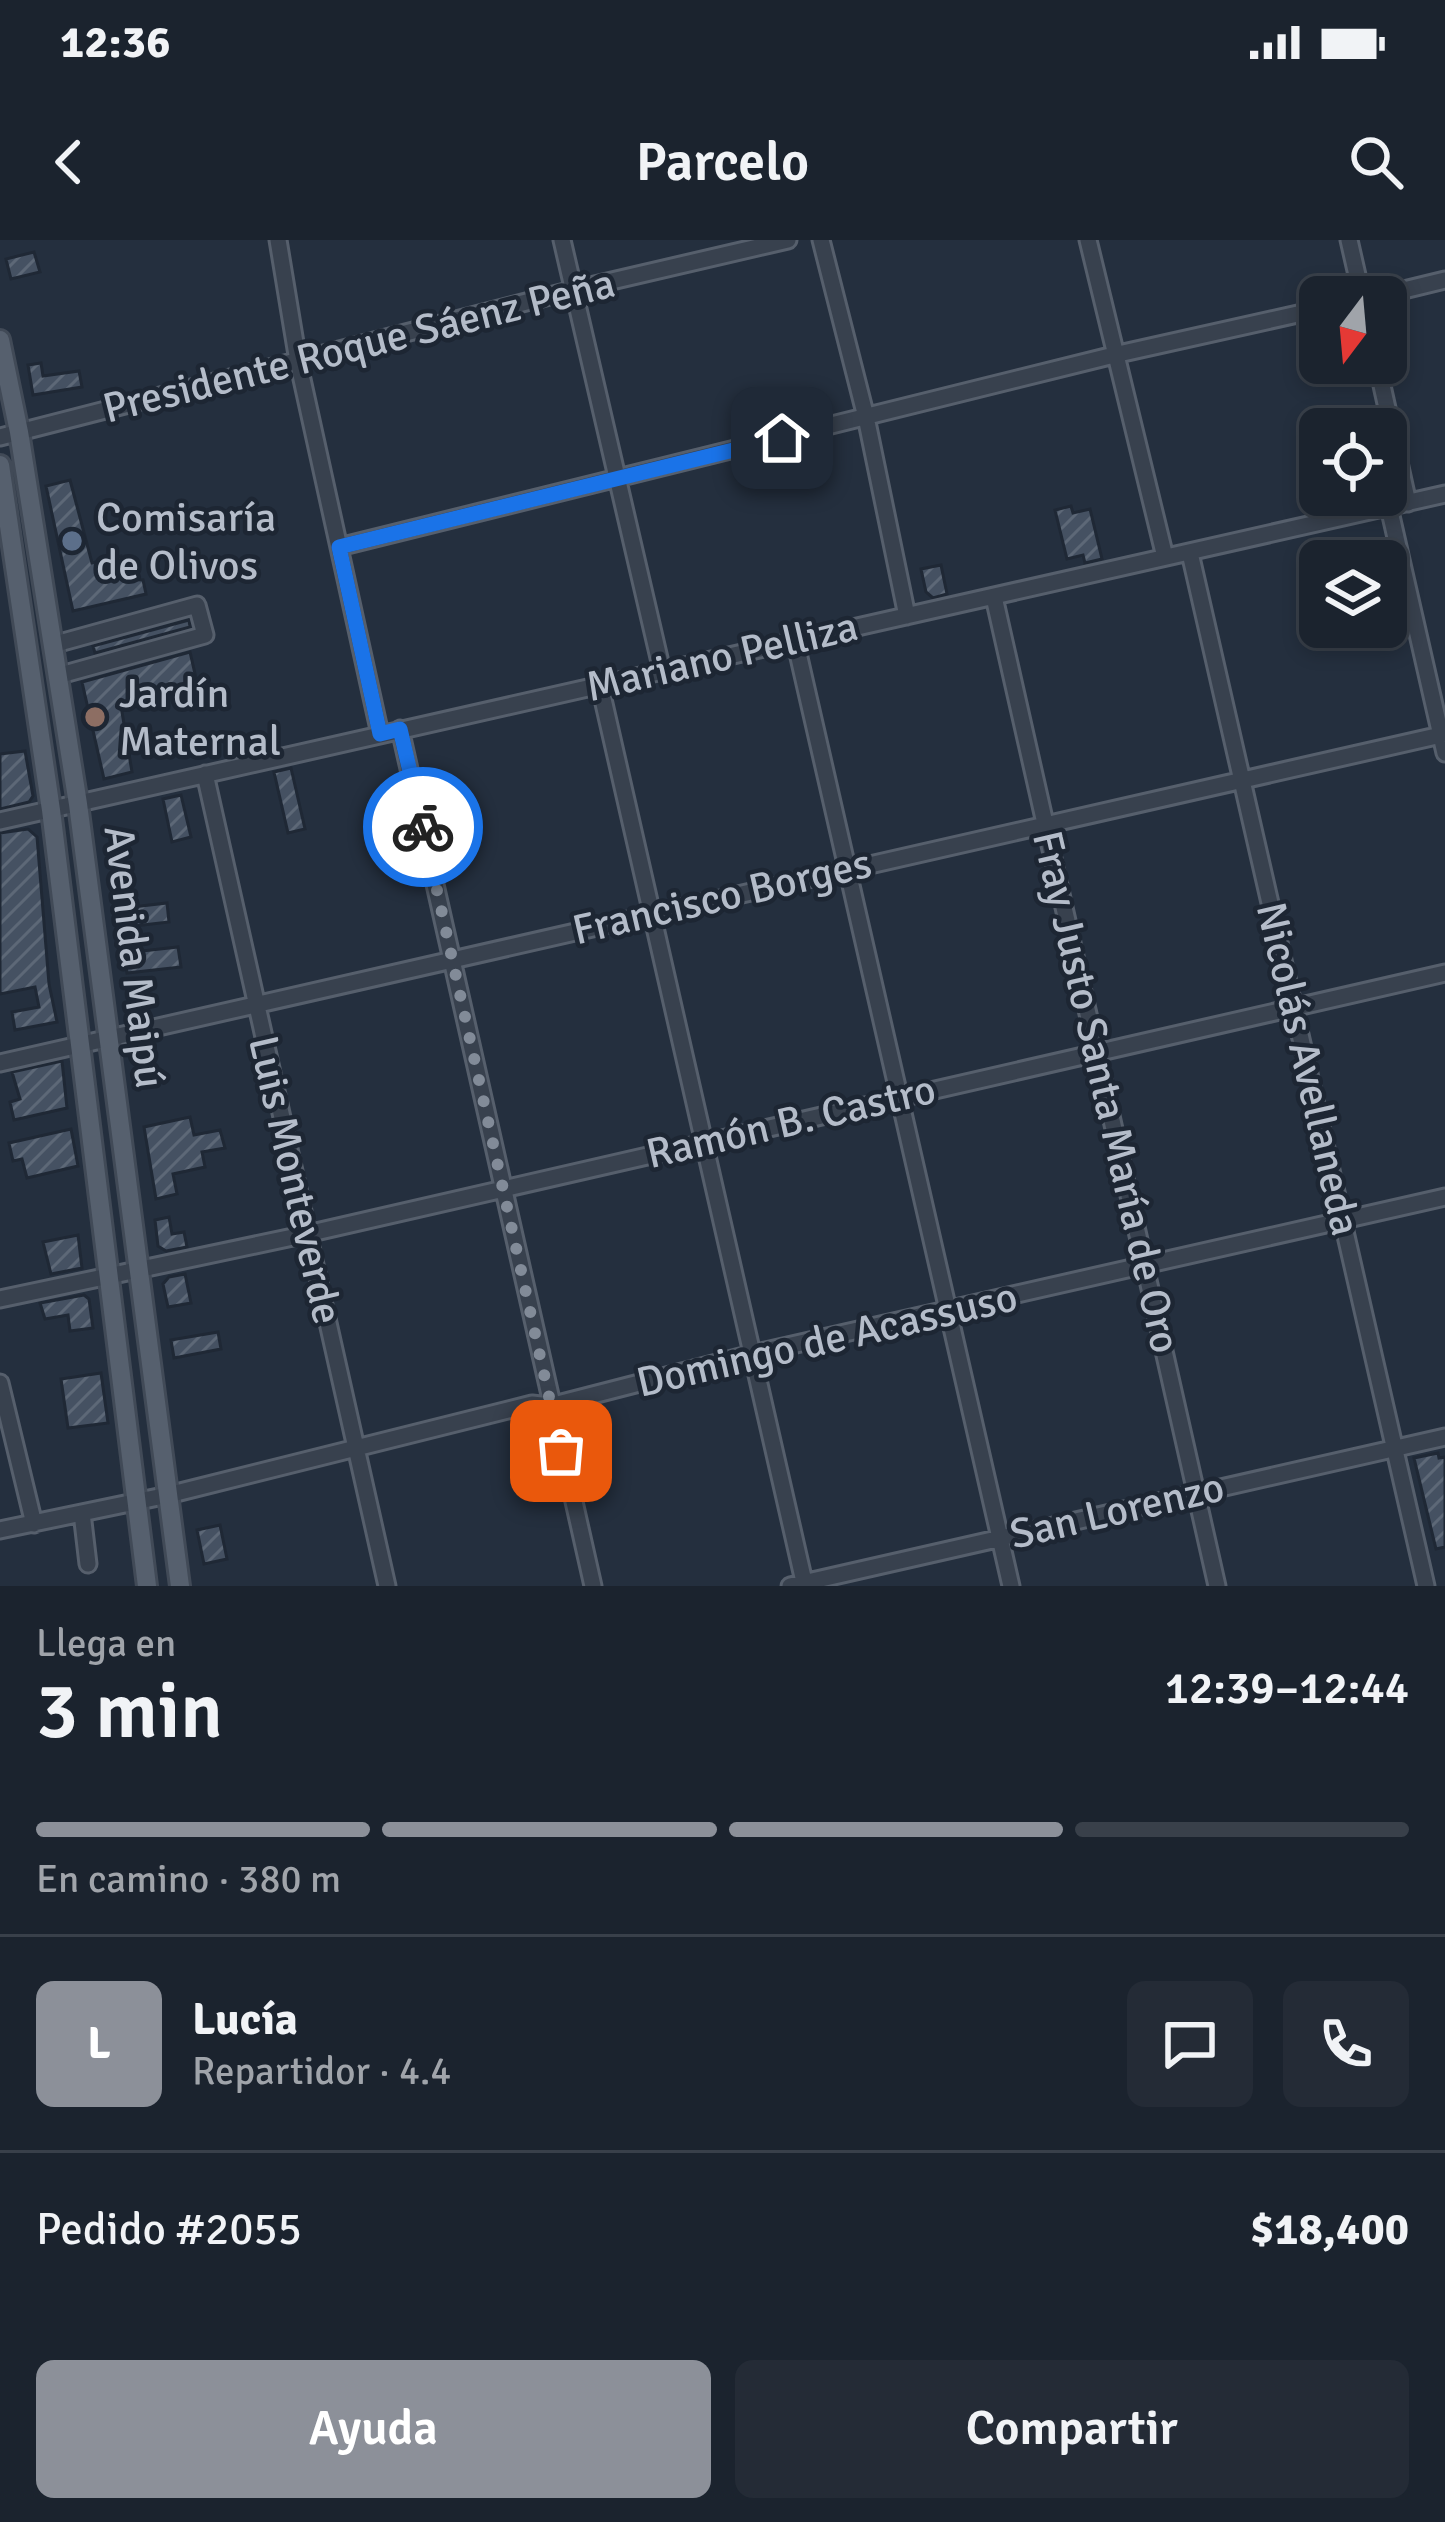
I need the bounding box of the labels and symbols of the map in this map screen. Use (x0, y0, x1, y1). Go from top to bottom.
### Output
street label: Presidente Roque Sáenz Peña (98, 258, 620, 434)
north arrow (1299, 276, 1407, 384)
pin (731, 387, 833, 489)
place label: Comisaría de Olivos (96, 492, 276, 591)
marker: Comisaría de Olivos (59, 528, 85, 554)
street label: Mariano Pelliza (581, 601, 863, 713)
place label: Jardín Maternal (119, 668, 281, 767)
marker: Jardín Maternal (82, 704, 108, 730)
courier (363, 767, 483, 887)
street label: Avenida Maipú (93, 823, 175, 1091)
street label: Fray Justo Santa María de Oro (1021, 826, 1191, 1358)
street label: Francisco Borges (568, 838, 876, 956)
street label: Nicolás Avellaneda (1245, 897, 1371, 1241)
street label: Luis Monteverde (237, 1031, 353, 1329)
street label: Ramón B. Castro (641, 1064, 941, 1180)
street label: Domingo de Acassuso (632, 1271, 1022, 1409)
pin (510, 1400, 612, 1502)
street label: San Lorenzo (1005, 1462, 1229, 1560)

